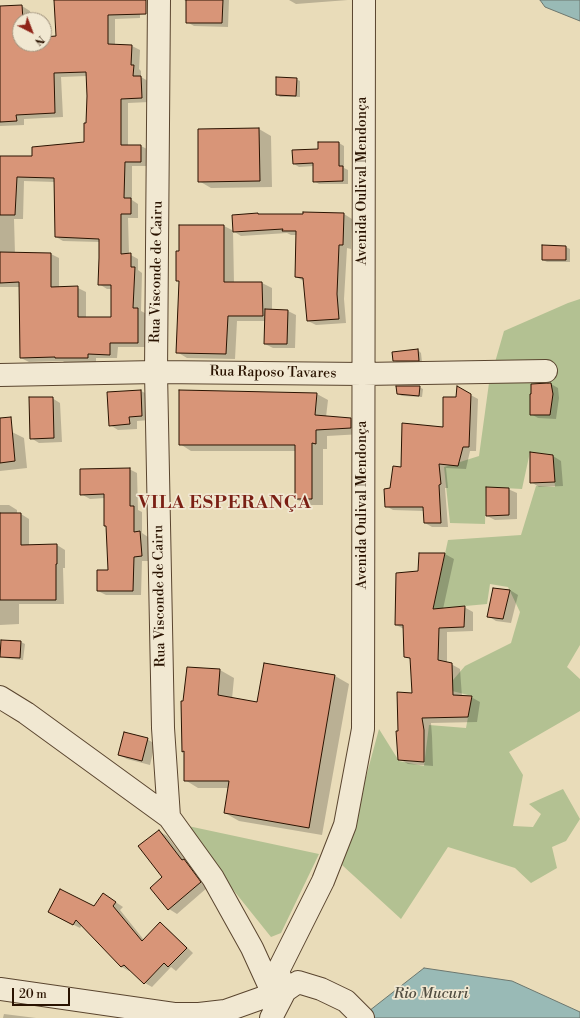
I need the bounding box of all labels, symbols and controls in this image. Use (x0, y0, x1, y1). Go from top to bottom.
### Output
north arrow (12, 12, 52, 52)
text: N (31, 32, 47, 48)
street label: Avenida Oulival Mendonça (355, 97, 371, 265)
street label: Rua Visconde de Cairu (147, 201, 167, 343)
street label: Rua Raposo Tavares (210, 363, 336, 383)
street label: Avenida Oulival Mendonça (355, 421, 371, 589)
district label: VILA ESPERANÇA (138, 493, 312, 515)
street label: Rua Visconde de Cairu (150, 525, 170, 667)
scale bar (14, 980, 72, 1006)
water label: Rio Mucuri (394, 985, 468, 1003)
text: 20 m (19, 987, 47, 1002)

